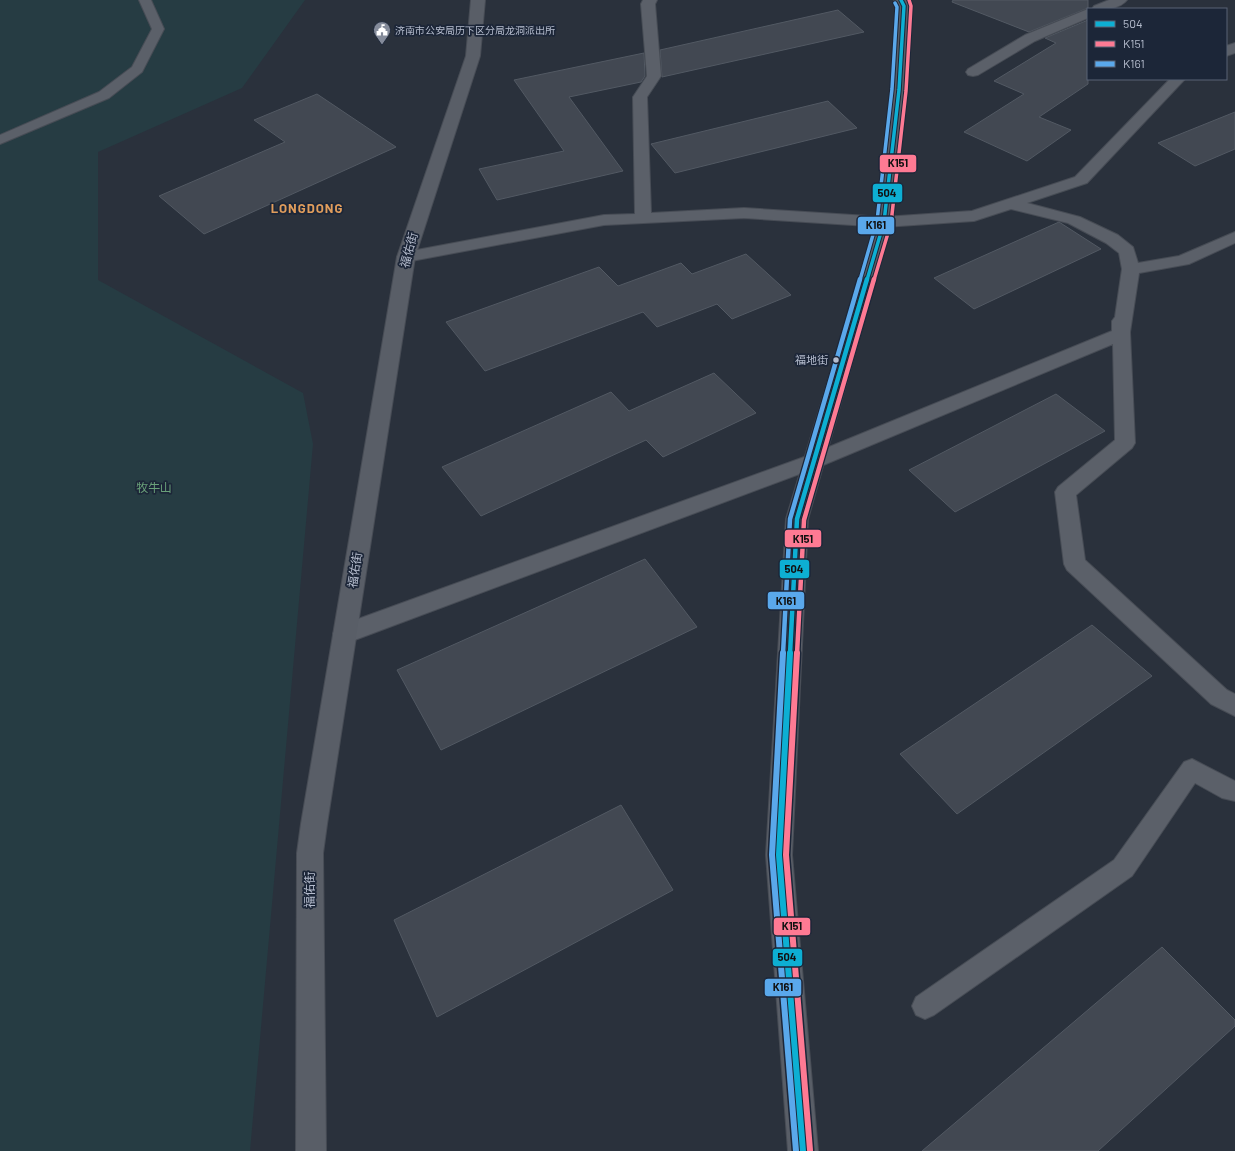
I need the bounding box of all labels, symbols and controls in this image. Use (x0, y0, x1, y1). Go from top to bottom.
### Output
legend (1087, 8, 1227, 80)
text: 504 (1123, 16, 1143, 30)
public building icon: 济南市公安局历下区分局龙洞派出所 (372, 20, 392, 45)
place label: 济南市公安局历下区分局龙洞派出所 (395, 24, 555, 36)
text: K151 (1123, 36, 1145, 50)
text: K161 (1123, 56, 1145, 70)
line badge: K151 (879, 154, 917, 173)
text: K151 (888, 156, 908, 169)
line badge: 504 (872, 183, 903, 203)
text: 504 (878, 186, 897, 199)
district label: LONGDONG (271, 200, 343, 216)
line badge: K161 (857, 216, 895, 235)
text: K161 (866, 218, 886, 231)
street label: 福佑街 (397, 231, 419, 269)
place label: 福地街 (795, 353, 828, 366)
marker: 福地街 (831, 355, 841, 365)
park label: 牧牛山 (136, 480, 172, 494)
line badge: K151 (784, 529, 822, 548)
text: K151 (793, 532, 813, 545)
street label: 福佑街 (344, 551, 364, 589)
line badge: 504 (779, 559, 810, 579)
text: 504 (785, 562, 804, 575)
line badge: K161 (767, 591, 805, 610)
text: K161 (776, 594, 796, 607)
street label: 福佑街 (302, 872, 316, 908)
line badge: K151 (773, 917, 811, 936)
text: K151 (782, 919, 802, 932)
line badge: 504 (772, 948, 803, 967)
text: 504 (778, 950, 797, 963)
line badge: K161 (764, 978, 802, 997)
text: K161 (773, 980, 793, 993)

